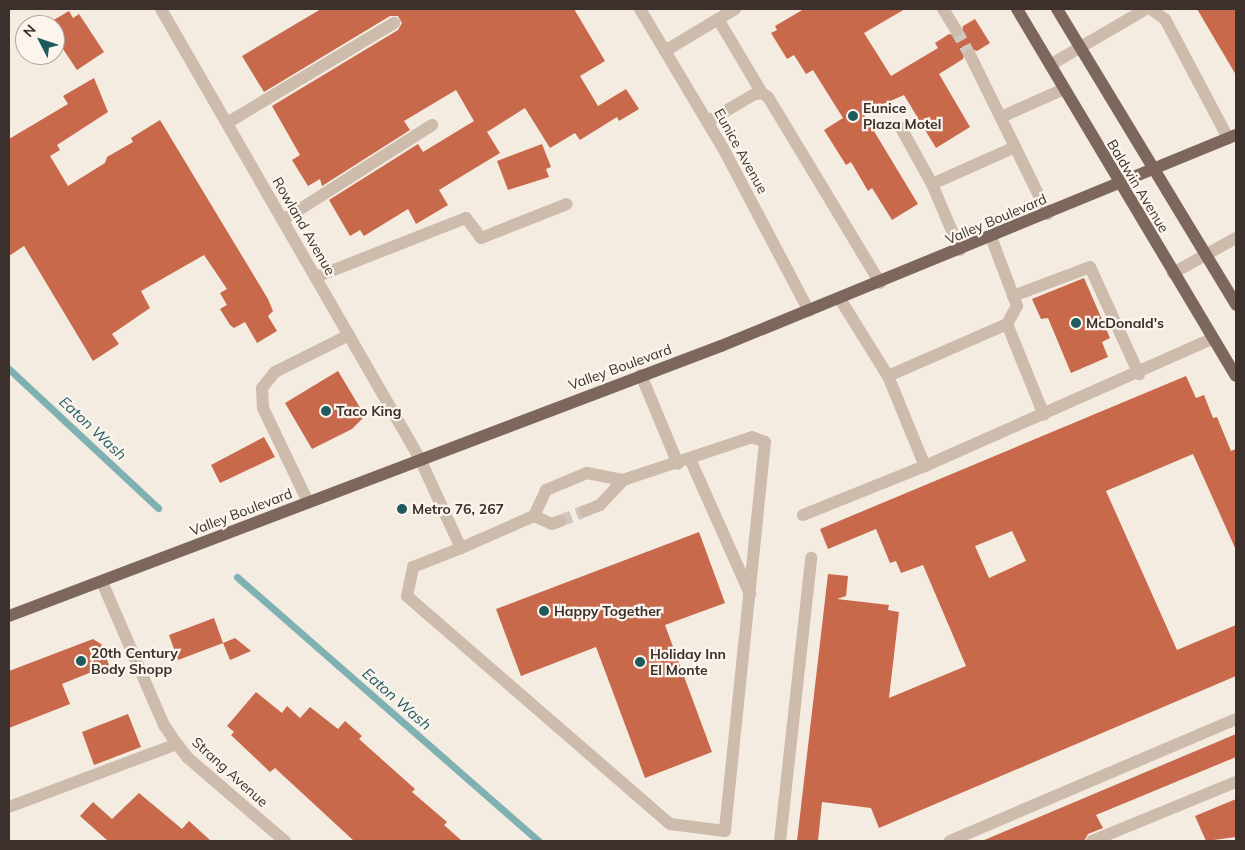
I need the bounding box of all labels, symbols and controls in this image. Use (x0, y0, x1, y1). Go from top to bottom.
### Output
north arrow (15, 15, 65, 65)
text: N (19, 21, 40, 41)
place label: Eunice Plaza Motel (863, 100, 941, 132)
street label: Eunice Avenue (711, 106, 771, 196)
marker: Eunice Plaza Motel (847, 110, 859, 122)
street label: Baldwin Avenue (1104, 136, 1172, 236)
street label: Rowland Avenue (269, 174, 339, 278)
street label: Valley Boulevard (943, 190, 1049, 248)
place label: McDonald's (1086, 315, 1164, 331)
marker: McDonald's (1070, 317, 1082, 329)
street label: Valley Boulevard (566, 341, 674, 393)
water label: Eaton Wash (56, 392, 130, 464)
place label: Taco King (336, 403, 401, 419)
marker: Taco King (320, 405, 332, 417)
street label: Valley Boulevard (187, 485, 295, 539)
place label: Metro 76, 267 (412, 501, 504, 517)
marker: Metro 76, 267 (396, 503, 408, 515)
place label: Happy Together (554, 603, 661, 619)
marker: Happy Together (538, 605, 550, 617)
place label: 20th Century Body Shopp (91, 645, 178, 678)
place label: Holiday Inn El Monte (650, 646, 726, 679)
marker: 20th Century Body Shopp (75, 655, 87, 667)
marker: Holiday Inn El Monte (634, 656, 646, 668)
water label: Eaton Wash (359, 664, 435, 734)
street label: Strang Avenue (189, 734, 271, 810)

